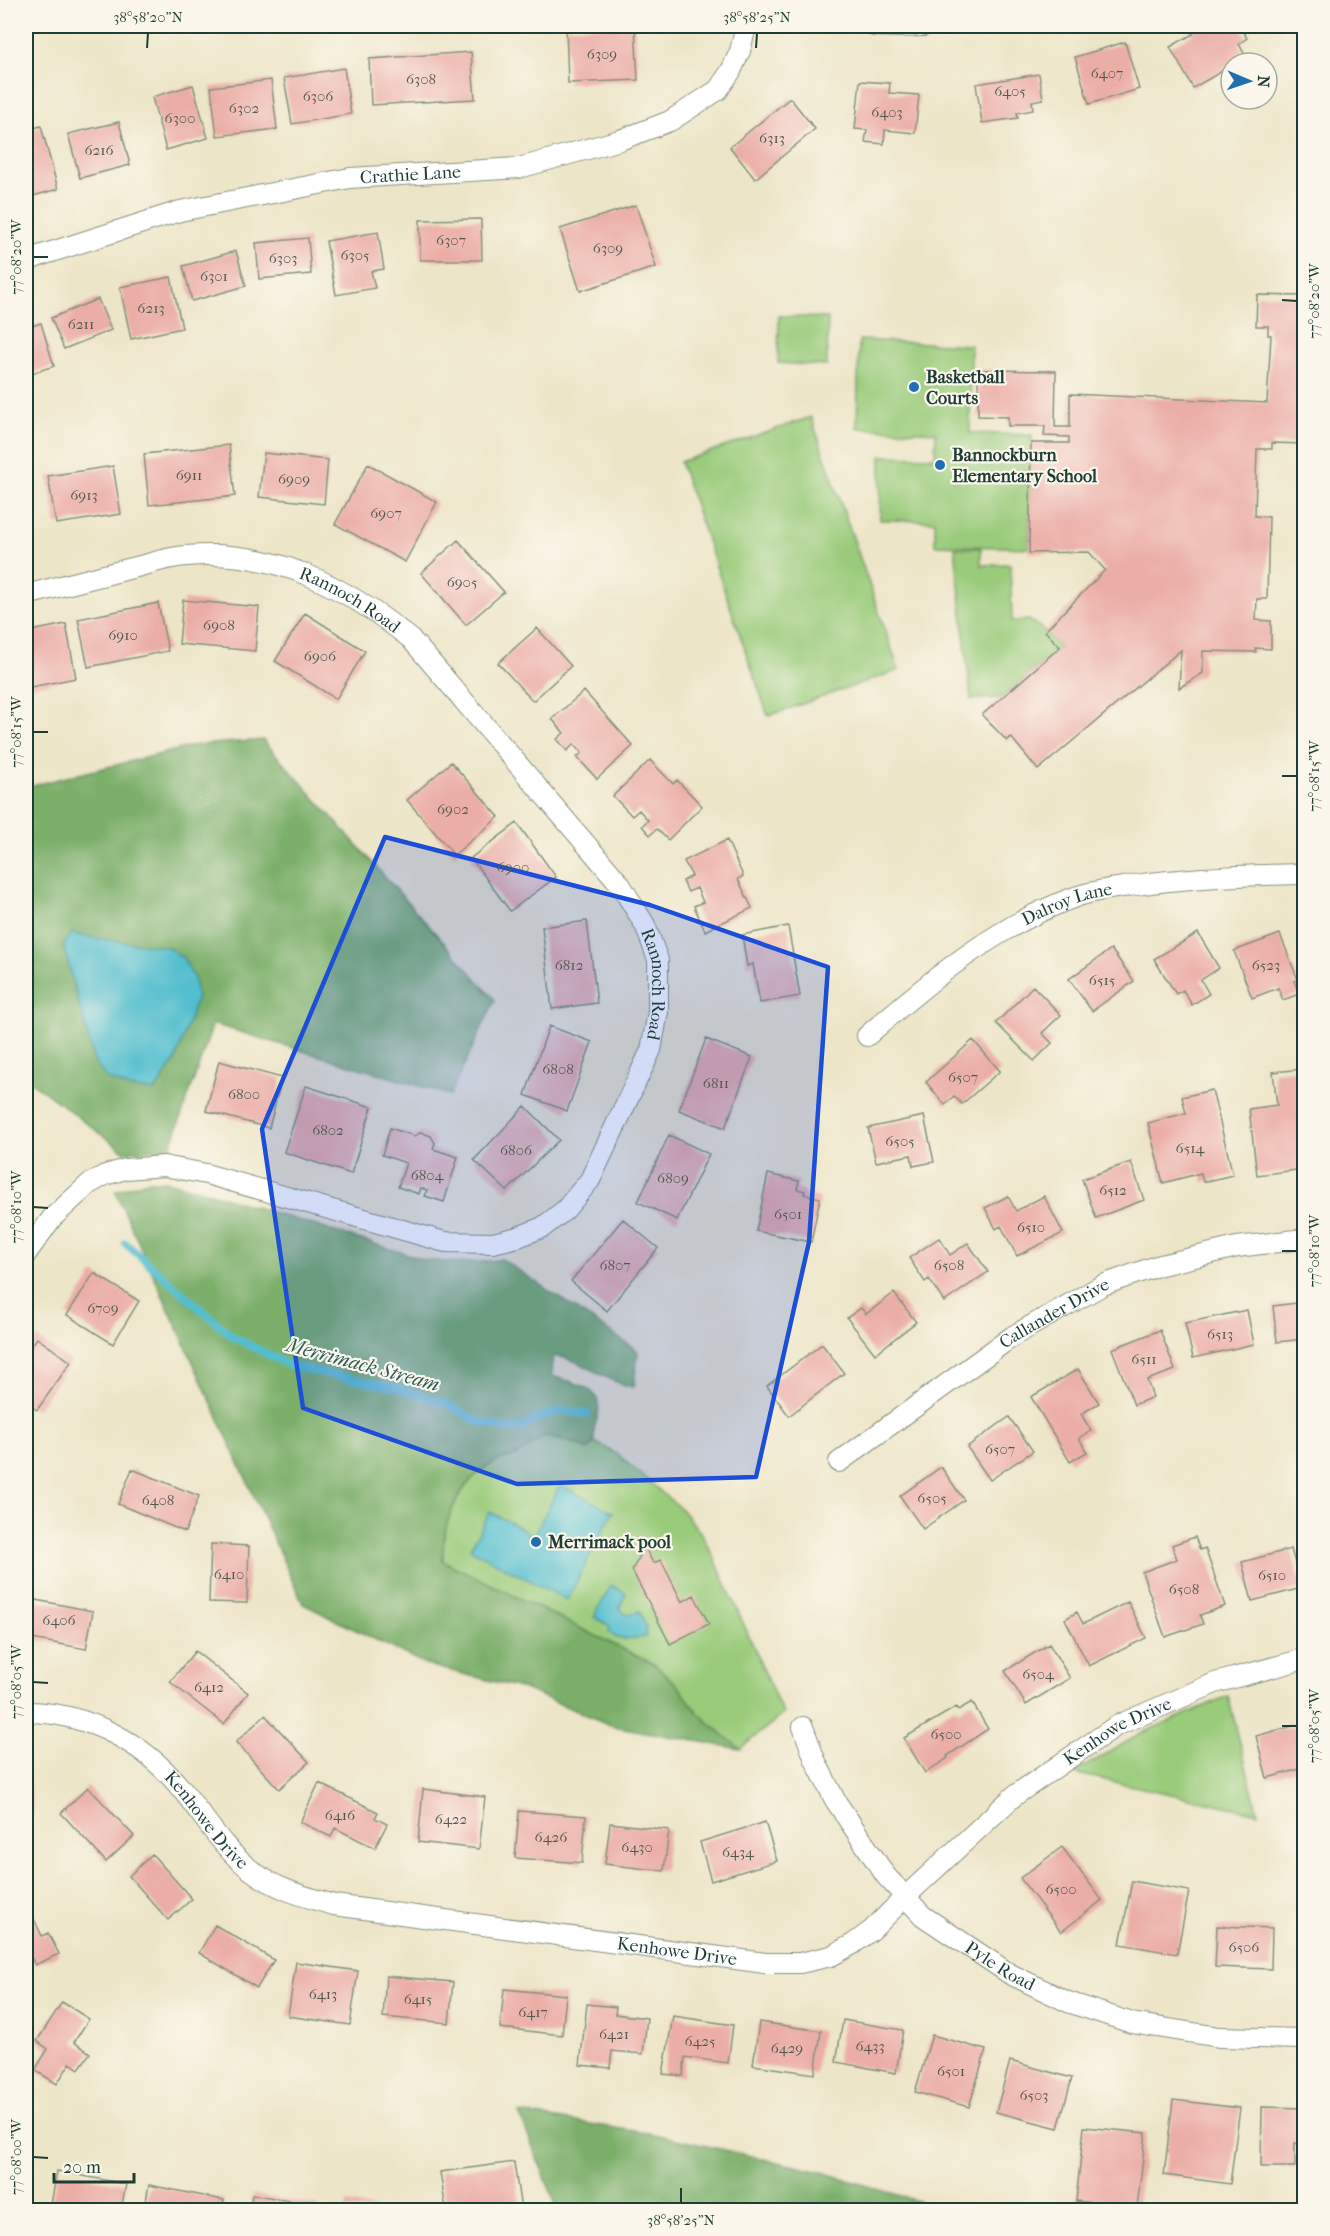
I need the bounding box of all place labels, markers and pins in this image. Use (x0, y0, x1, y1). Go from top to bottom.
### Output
place label: Basketball Courts (926, 367, 1006, 409)
marker: Basketball Courts (907, 380, 921, 394)
place label: Bannockburn Elementary School (952, 445, 1098, 487)
marker: Bannockburn Elementary School (933, 458, 947, 472)
place label: Merrimack pool (547, 1532, 672, 1553)
marker: Merrimack pool (529, 1535, 543, 1549)

